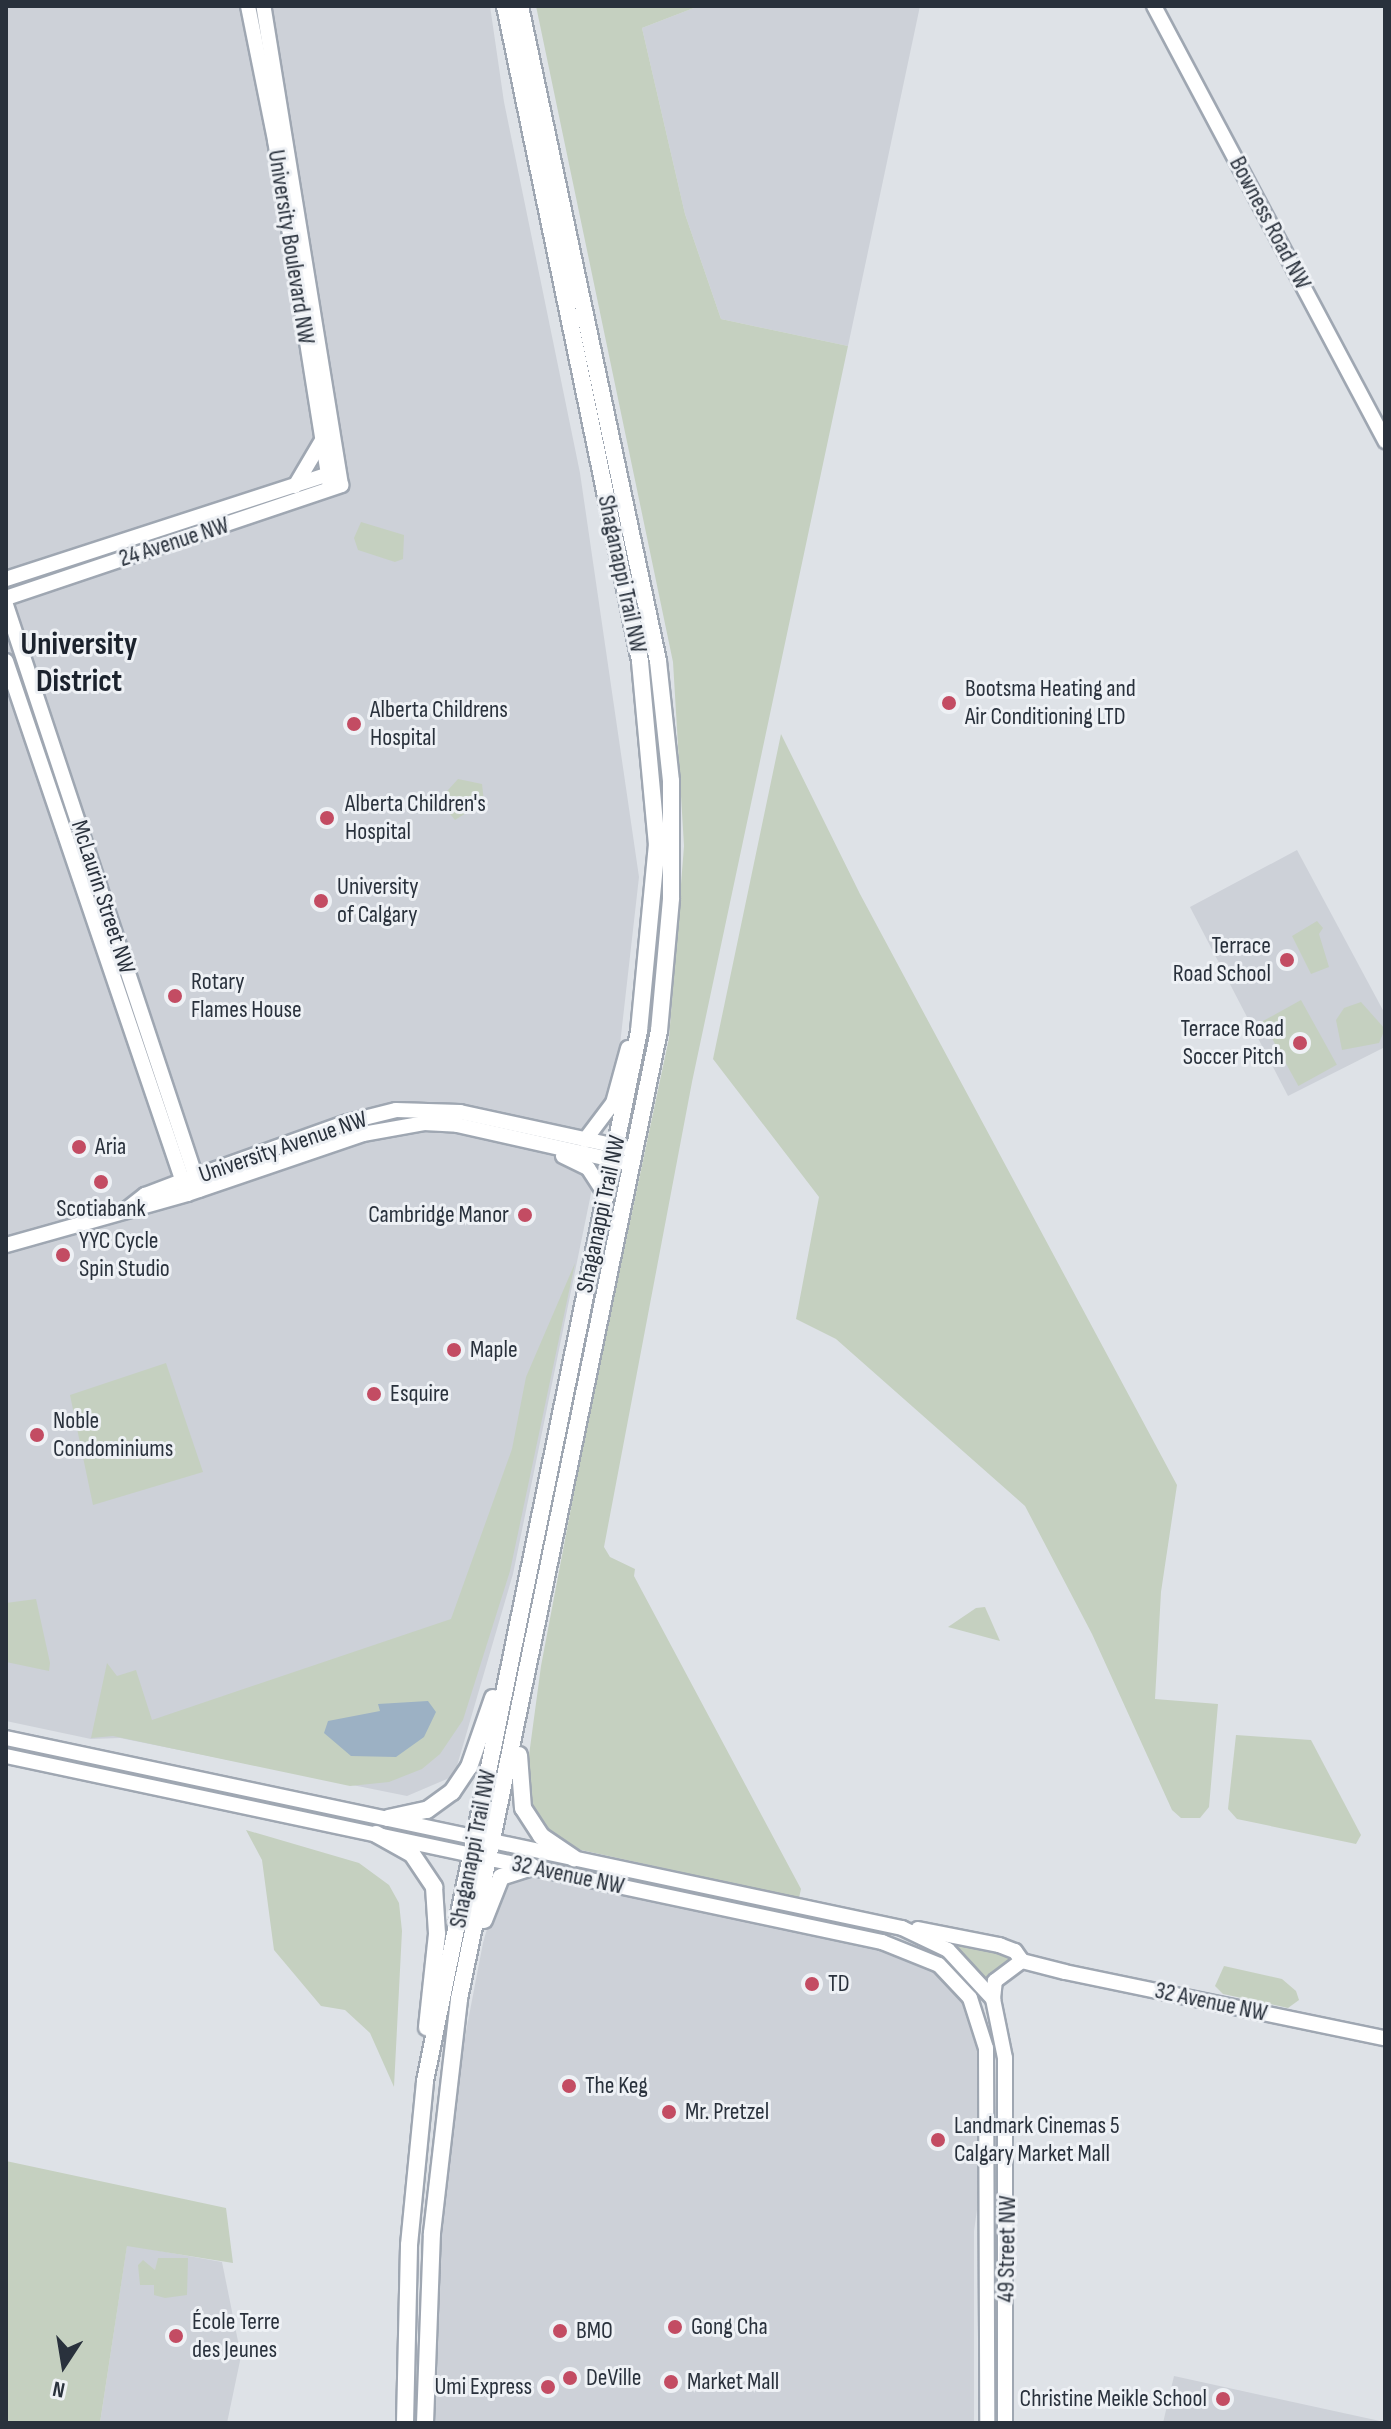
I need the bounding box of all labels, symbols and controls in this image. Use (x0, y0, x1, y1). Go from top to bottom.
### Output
street label: University Boulevard NW (261, 148, 321, 346)
street label: Bowness Road NW (1223, 152, 1317, 294)
street label: Shaganappi Trail NW (591, 493, 653, 655)
street label: 24 Avenue NW (115, 511, 233, 573)
district label: University District (21, 627, 137, 702)
place label: Bootsma Heating and Air Conditioning LTD (965, 675, 1136, 731)
marker: Bootsma Heating and Air Conditioning LTD (940, 694, 958, 712)
place label: Alberta Childrens Hospital (370, 696, 508, 752)
marker: Alberta Childrens Hospital (345, 715, 363, 733)
place label: Alberta Children's Hospital (345, 790, 486, 846)
marker: Alberta Children's Hospital (316, 807, 338, 829)
street label: McLaurin Street NW (65, 817, 141, 977)
place label: University of Calgary (337, 873, 419, 929)
marker: University of Calgary (312, 892, 330, 910)
place label: Terrace Road School (1173, 932, 1271, 988)
marker: Terrace Road School (1278, 951, 1296, 969)
place label: Rotary Flames House (191, 968, 302, 1024)
marker: Rotary Flames House (166, 987, 184, 1005)
place label: Terrace Road Soccer Pitch (1181, 1015, 1284, 1071)
marker: Terrace Road Soccer Pitch (1291, 1034, 1309, 1052)
street label: University Avenue NW (195, 1105, 371, 1189)
place label: Aria (95, 1133, 126, 1161)
street label: Shaganappi Trail NW (570, 1133, 632, 1295)
marker: Aria (70, 1138, 88, 1156)
marker: Scotiabank (92, 1173, 110, 1191)
place label: Scotiabank (56, 1195, 146, 1223)
place label: Cambridge Manor (368, 1201, 509, 1229)
marker: Cambridge Manor (516, 1206, 534, 1224)
place label: YYC Cycle Spin Studio (79, 1227, 170, 1283)
marker: YYC Cycle Spin Studio (54, 1246, 72, 1264)
place label: Maple (470, 1336, 518, 1364)
marker: Maple (445, 1341, 463, 1359)
place label: Esquire (390, 1380, 449, 1408)
marker: Esquire (365, 1385, 383, 1403)
place label: Noble Condominiums (53, 1407, 173, 1463)
marker: Noble Condominiums (28, 1426, 46, 1444)
street label: Shaganappi Trail NW (444, 1768, 502, 1930)
street label: 32 Avenue NW (509, 1849, 627, 1901)
place label: TD (828, 1970, 850, 1998)
marker: TD (803, 1975, 821, 1993)
street label: 32 Avenue NW (1152, 1976, 1270, 2028)
place label: The Keg (585, 2072, 648, 2100)
marker: The Keg (560, 2077, 578, 2095)
place label: Mr. Pretzel (685, 2098, 769, 2126)
marker: Mr. Pretzel (660, 2103, 678, 2121)
place label: Landmark Cinemas 5 Calgary Market Mall (954, 2112, 1120, 2168)
marker: Landmark Cinemas 5 Calgary Market Mall (929, 2131, 947, 2149)
street label: 49 Street NW (992, 2195, 1022, 2303)
place label: École Terre des Jeunes (192, 2308, 280, 2364)
place label: Gong Cha (691, 2313, 768, 2341)
place label: BMO (576, 2317, 613, 2345)
marker: Gong Cha (666, 2318, 684, 2336)
marker: BMO (551, 2322, 569, 2340)
north arrow (24, 2325, 104, 2405)
marker: École Terre des Jeunes (167, 2327, 185, 2345)
place label: DeVille (586, 2364, 641, 2392)
place label: Market Mall (687, 2368, 779, 2396)
marker: DeVille (561, 2369, 579, 2387)
place label: Umi Express (434, 2373, 532, 2401)
marker: Market Mall (662, 2373, 680, 2391)
text: N (50, 2375, 67, 2403)
marker: Umi Express (539, 2378, 557, 2396)
place label: Christine Meikle School (1020, 2385, 1207, 2413)
marker: Christine Meikle School (1214, 2390, 1232, 2408)

